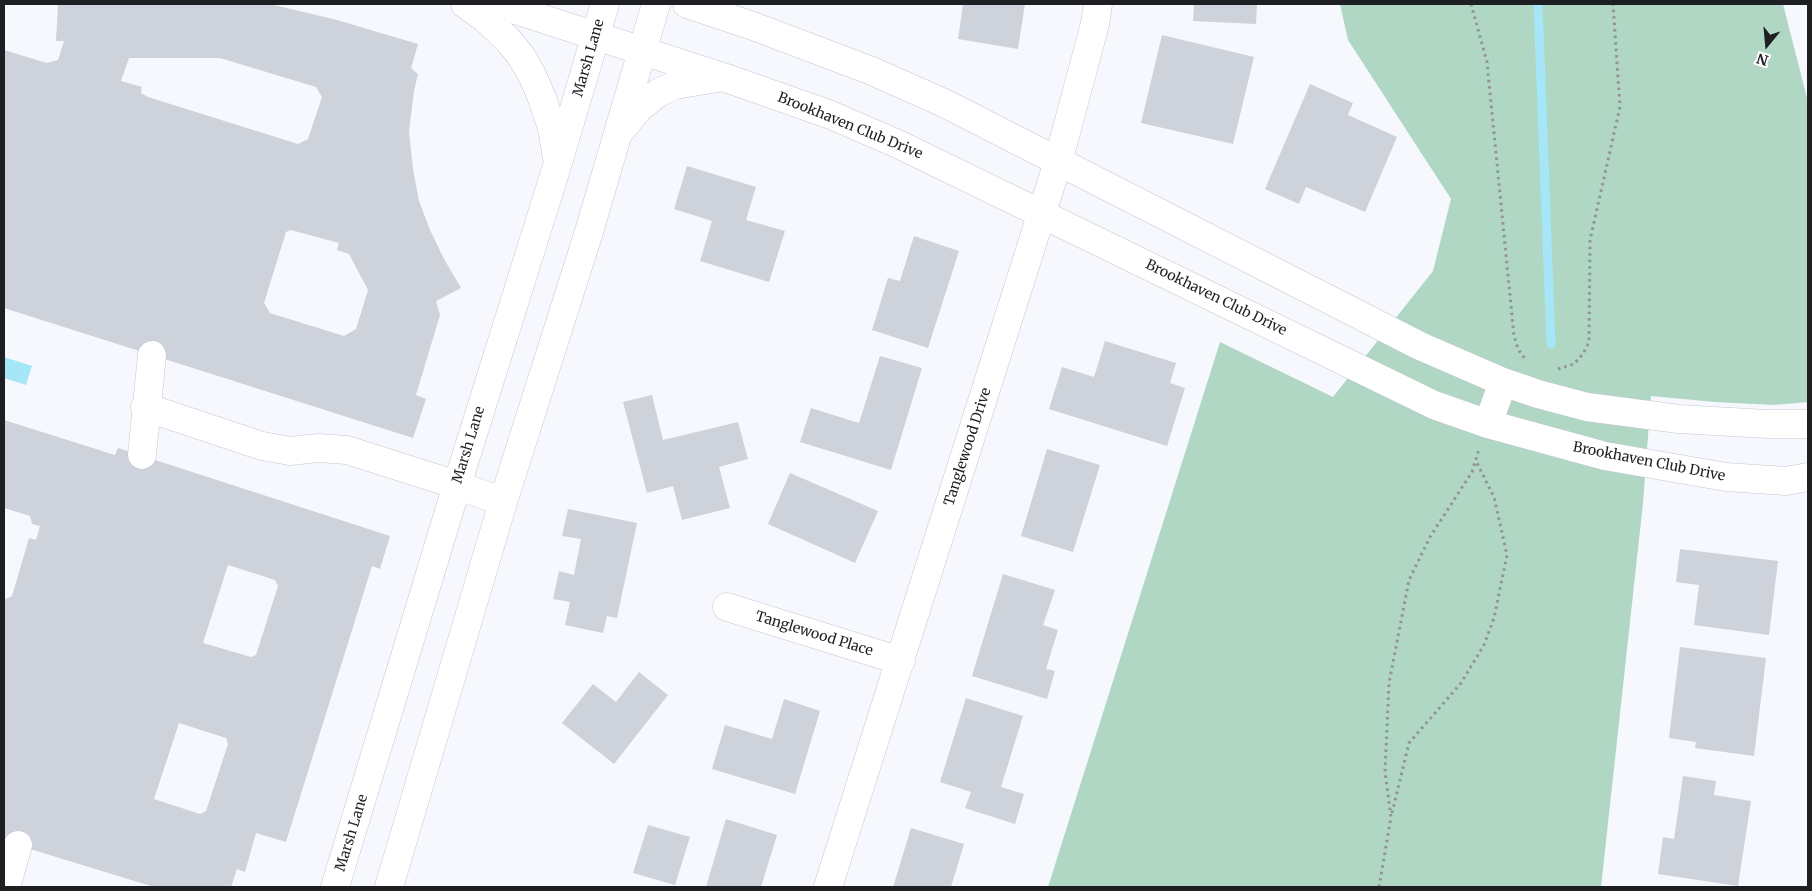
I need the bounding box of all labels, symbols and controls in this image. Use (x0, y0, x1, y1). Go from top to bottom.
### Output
street label: Marsh Lane (570, 17, 608, 99)
north arrow (1742, 20, 1792, 70)
text: N (1755, 49, 1771, 70)
street label: Brookhaven Club Drive (775, 89, 925, 163)
street label: Brookhaven Club Drive (1143, 257, 1289, 339)
street label: Tanglewood Drive (941, 386, 995, 508)
street label: Marsh Lane (449, 404, 489, 486)
street label: Brookhaven Club Drive (1571, 439, 1727, 485)
street label: Tanglewood Place (753, 608, 875, 660)
street label: Marsh Lane (332, 792, 372, 874)

